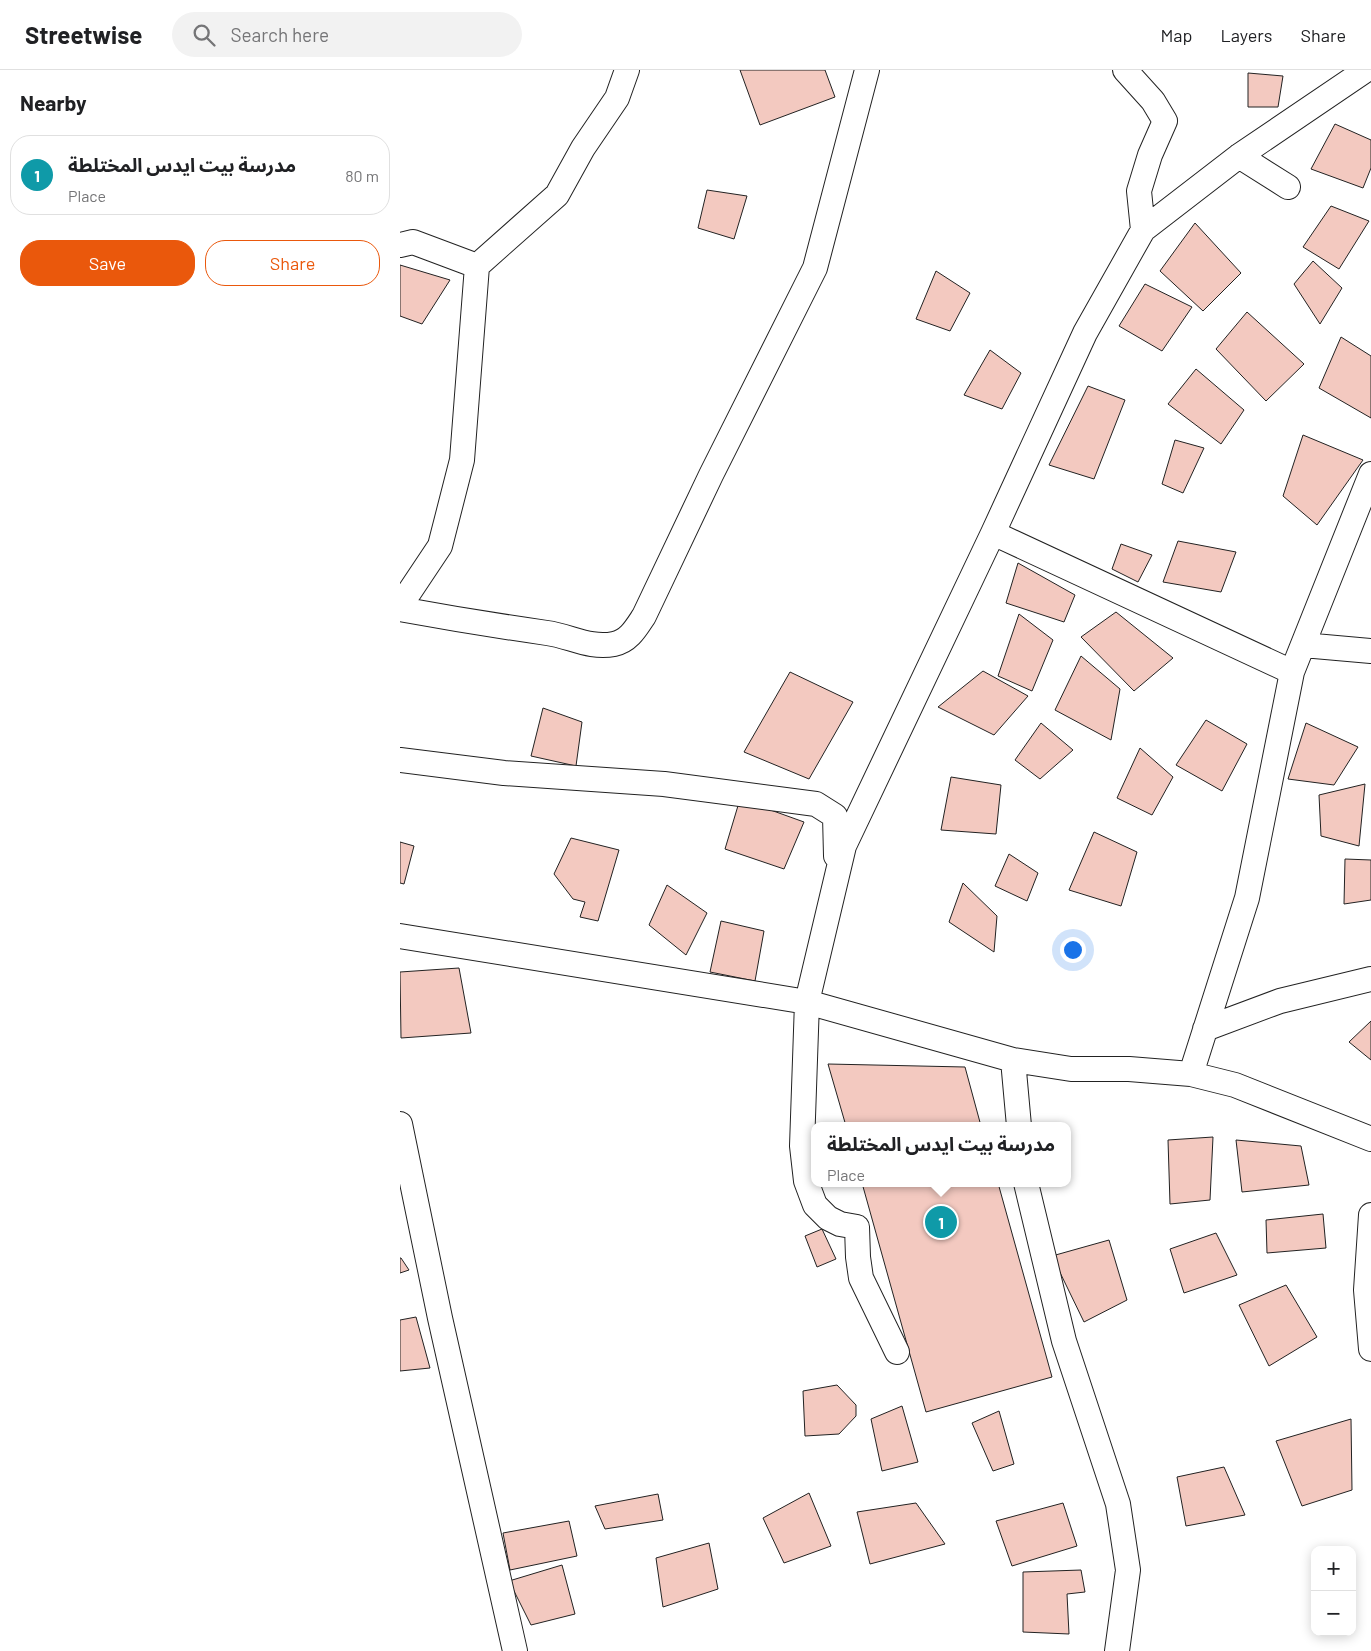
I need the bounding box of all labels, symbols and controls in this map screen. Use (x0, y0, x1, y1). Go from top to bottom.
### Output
search box (172, 12, 522, 57)
text: Streetwise (25, 20, 142, 49)
icon: search (190, 21, 218, 49)
text: Search here (230, 23, 329, 46)
text: Map (1160, 24, 1192, 46)
text: Layers (1220, 24, 1273, 46)
text: Share (1301, 24, 1346, 46)
text: Nearby (20, 90, 86, 115)
text: مدرسة بيت ايدس المختلطة (68, 153, 296, 176)
text: 1 (34, 166, 40, 185)
text: 80 m (345, 166, 379, 185)
text: Place (68, 186, 106, 205)
button: Save (20, 240, 195, 286)
button: Share (205, 240, 380, 286)
your location (1060, 937, 1086, 963)
popup (811, 1122, 1071, 1187)
text: مدرسة بيت ايدس المختلطة (827, 1132, 1055, 1155)
text: Place (827, 1165, 865, 1184)
pin: 1 (925, 1203, 957, 1241)
map controls (1311, 1546, 1356, 1636)
button: + (1311, 1546, 1356, 1591)
button: − (1311, 1591, 1356, 1636)

